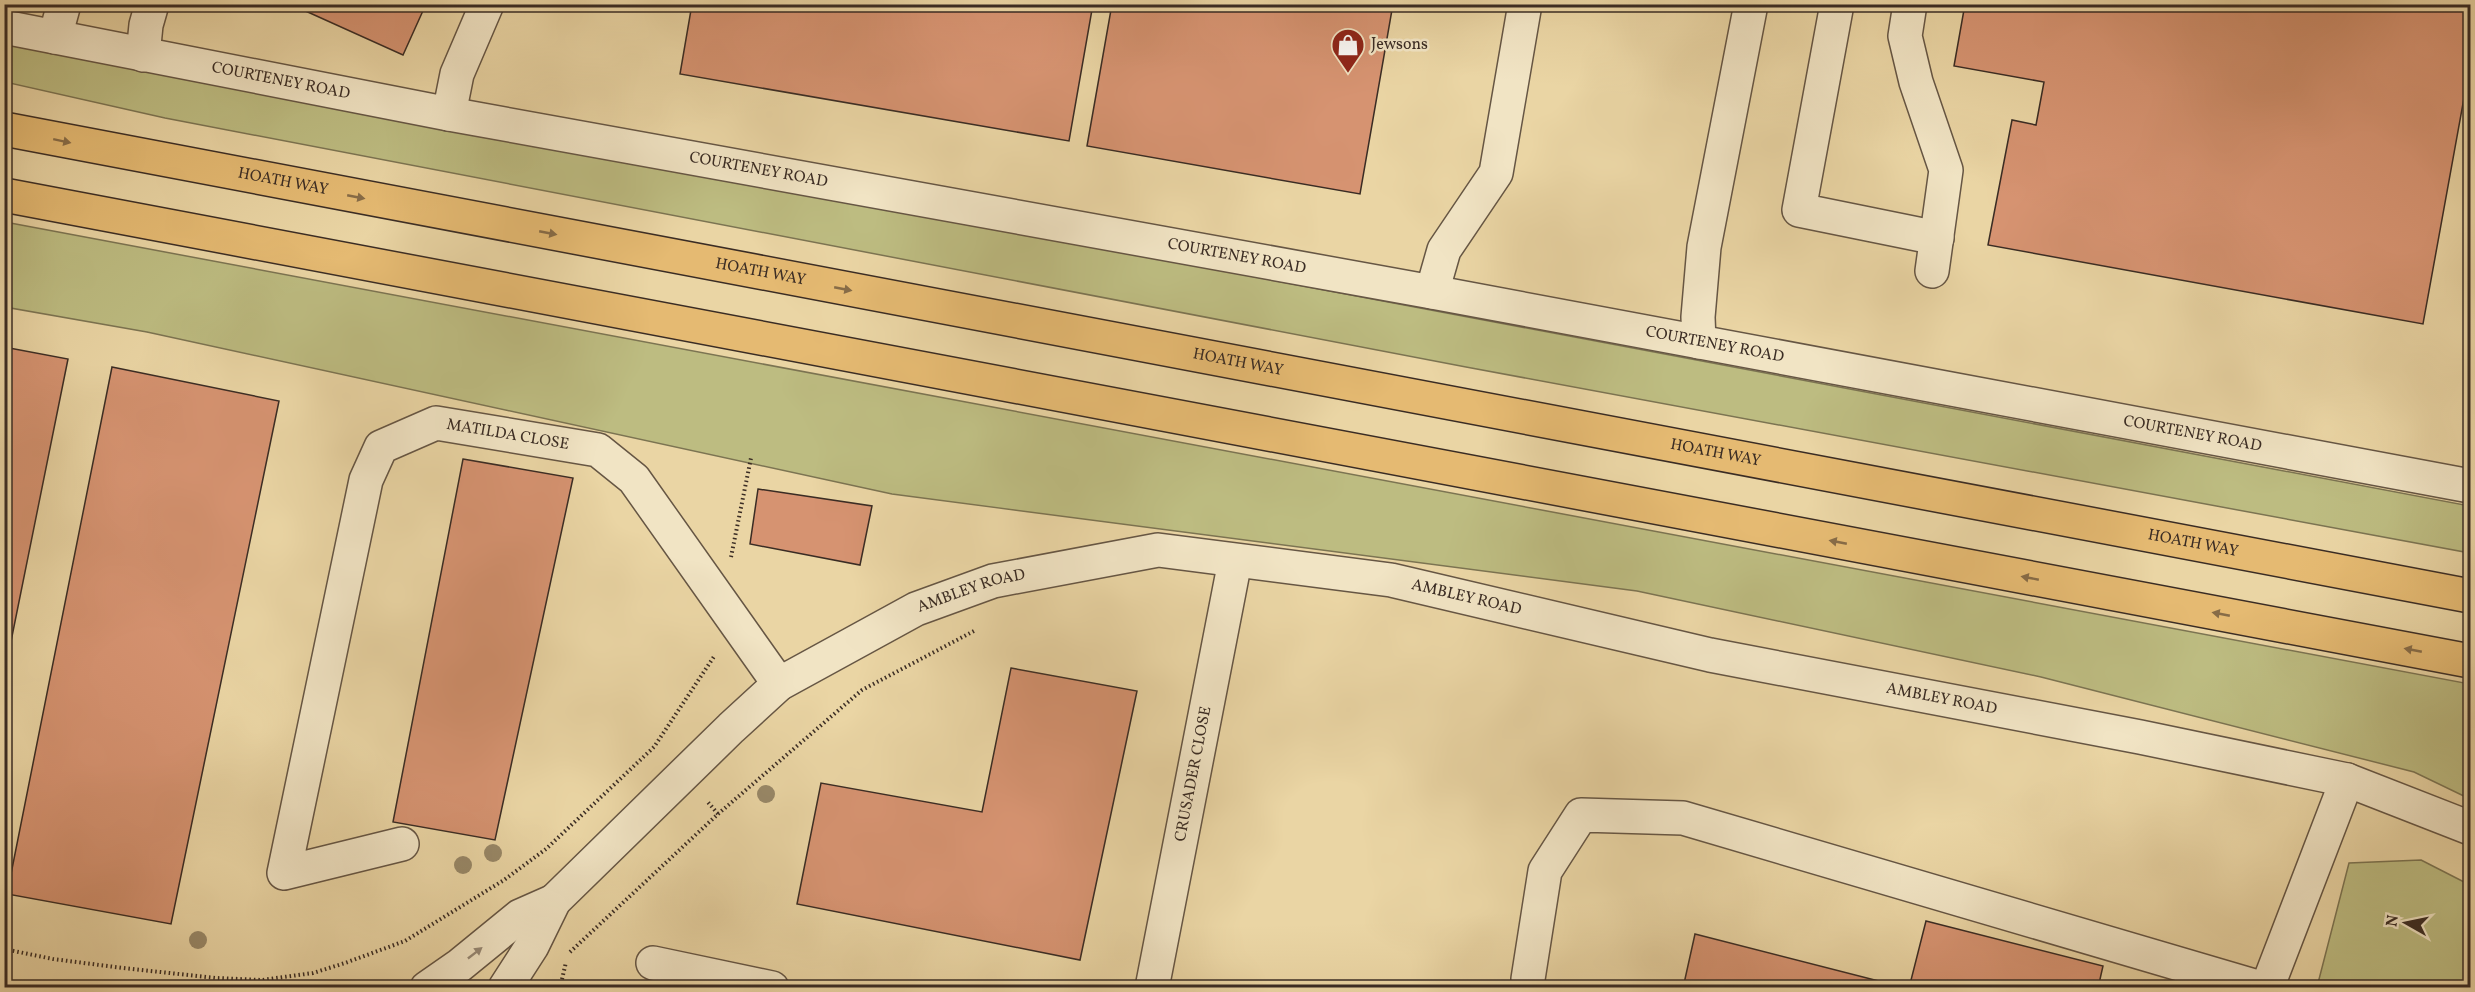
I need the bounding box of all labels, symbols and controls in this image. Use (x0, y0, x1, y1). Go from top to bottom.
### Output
shop icon: Jewsons (1330, 27, 1366, 74)
place label: Jewsons (1371, 34, 1428, 56)
street label: COURTENEY ROAD (210, 57, 352, 105)
one-way arrow (52, 137, 71, 146)
street label: COURTENEY ROAD (688, 147, 830, 193)
street label: HOATH WAY (236, 162, 330, 201)
one-way arrow (347, 193, 366, 202)
one-way arrow (539, 229, 558, 238)
street label: COURTENEY ROAD (1166, 233, 1308, 280)
street label: HOATH WAY (713, 253, 808, 292)
one-way arrow (834, 285, 853, 294)
street label: COURTENEY ROAD (1644, 321, 1786, 369)
street label: HOATH WAY (1191, 343, 1285, 382)
street label: COURTENEY ROAD (2121, 410, 2264, 458)
street label: MATILDA CLOSE (445, 414, 571, 456)
street label: HOATH WAY (1668, 434, 1763, 472)
street label: HOATH WAY (2146, 524, 2240, 563)
one-way arrow (1828, 537, 1847, 546)
street label: AMBLEY ROAD (914, 564, 1027, 619)
one-way arrow (2020, 573, 2039, 582)
street label: AMBLEY ROAD (1409, 574, 1524, 621)
one-way arrow (2212, 609, 2231, 618)
one-way arrow (2403, 645, 2422, 654)
street label: AMBLEY ROAD (1884, 678, 1999, 721)
street label: CRUSADER CLOSE (1170, 704, 1218, 844)
north arrow (2376, 893, 2436, 953)
text: N (2381, 913, 2405, 928)
one-way arrow (467, 947, 482, 960)

